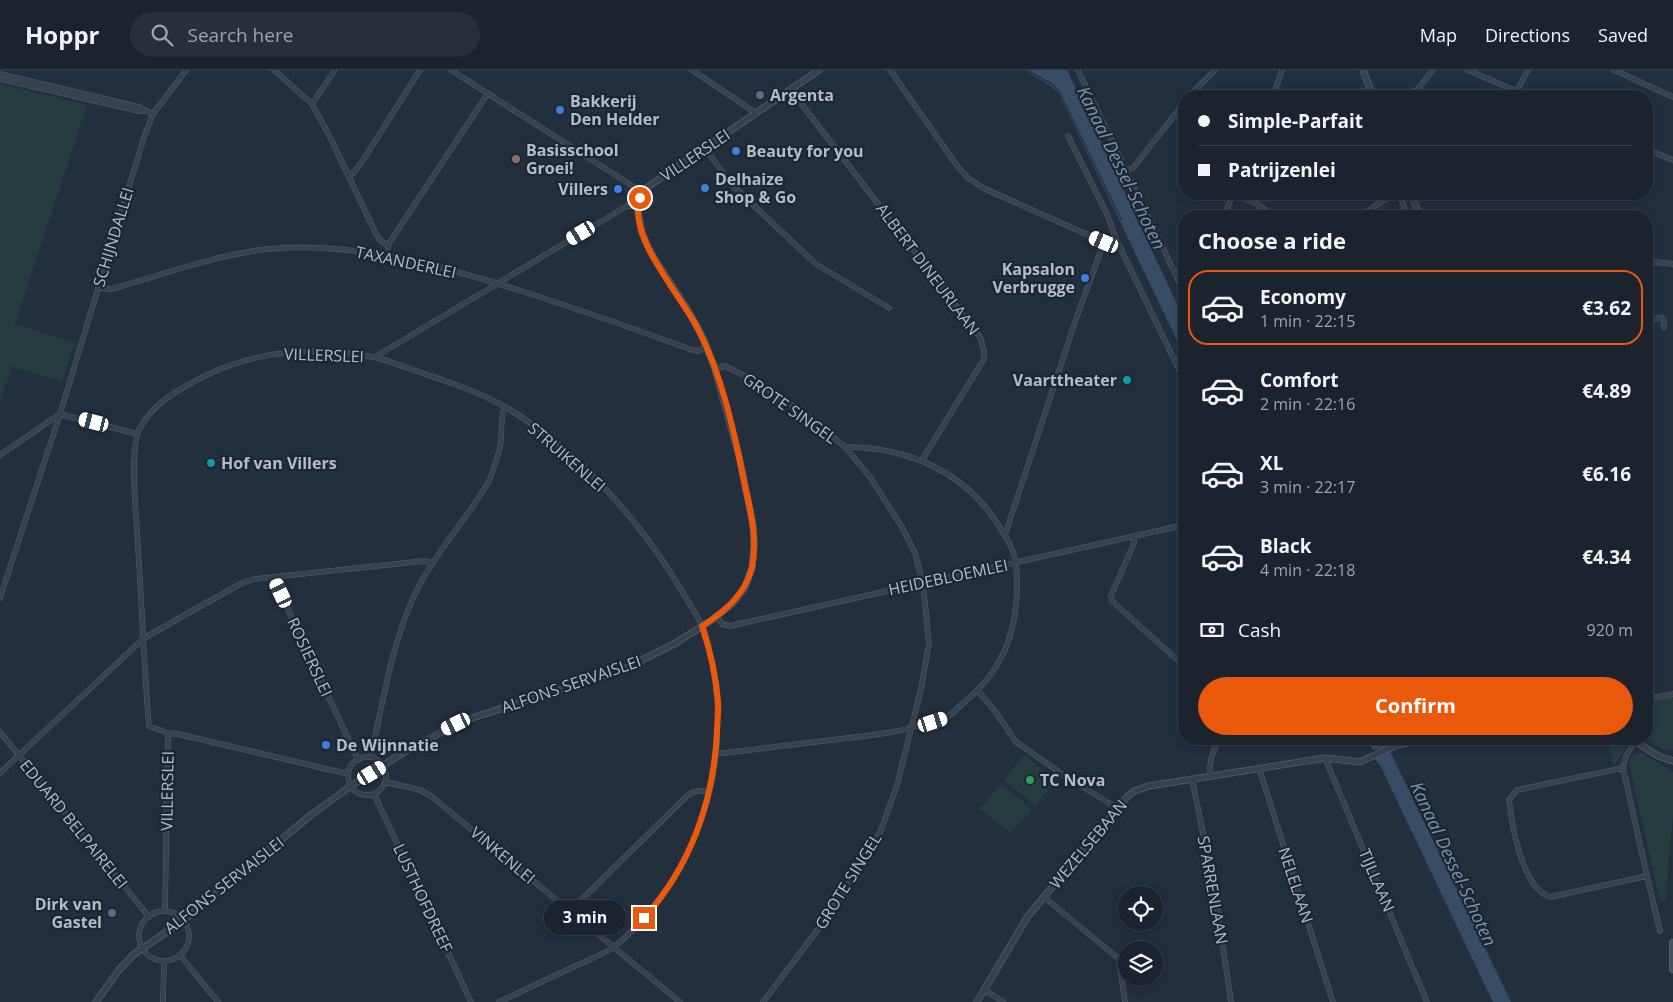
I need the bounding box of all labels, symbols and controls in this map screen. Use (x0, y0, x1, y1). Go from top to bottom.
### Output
search box (130, 12, 480, 57)
text: Hoppr (25, 18, 100, 51)
icon: search (148, 21, 176, 49)
text: Search here (188, 22, 293, 48)
text: Map (1420, 23, 1457, 47)
text: Directions (1485, 23, 1570, 47)
text: Saved (1598, 23, 1648, 47)
water label: Kanaal Dessel-Schoten (1072, 82, 1172, 253)
place label: Argenta (770, 84, 834, 106)
marker: Argenta (754, 89, 766, 101)
place label: Bakkerij Den Helder (570, 90, 659, 130)
marker: Bakkerij Den Helder (554, 104, 566, 116)
text: Simple-Parfait (1228, 108, 1363, 134)
street label: VILLERSLEI (656, 124, 734, 186)
place label: Basisschool Groei! (526, 139, 619, 179)
place label: Beauty for you (746, 140, 864, 162)
marker: Beauty for you (730, 145, 742, 157)
marker: Basisschool Groei! (510, 153, 522, 165)
text: Patrijzenlei (1228, 157, 1336, 183)
place label: Delhaize Shop & Go (715, 168, 796, 208)
place label: Villers (558, 178, 608, 200)
marker: Delhaize Shop & Go (699, 182, 711, 194)
marker: Villers (612, 183, 624, 195)
street label: SCHIJNDALLEI (87, 184, 139, 290)
route start (629, 187, 651, 209)
street label: ALBERT DINEURLAAN (871, 199, 985, 339)
car (564, 219, 597, 247)
text: Choose a ride (1198, 225, 1346, 255)
car (1087, 229, 1120, 255)
street label: TAXANDERLEI (354, 241, 458, 283)
place label: Kapsalon Verbrugge (992, 258, 1075, 298)
marker: Kapsalon Verbrugge (1079, 272, 1091, 284)
text: Economy (1260, 284, 1346, 310)
icon: car (1200, 285, 1245, 330)
text: €3.62 (1582, 295, 1631, 321)
text: 1 min · 22:15 (1260, 310, 1355, 332)
street label: VILLERSLEI (284, 343, 364, 367)
street label: GROTE SINGEL (739, 367, 841, 449)
text: Comfort (1260, 367, 1339, 393)
icon: car (1200, 368, 1245, 413)
place label: Vaarttheater (1013, 369, 1117, 391)
marker: Vaarttheater (1121, 374, 1133, 386)
text: €4.89 (1582, 378, 1631, 404)
text: 2 min · 22:16 (1260, 393, 1355, 415)
car (77, 411, 110, 433)
street label: STRUIKENLEI (524, 417, 610, 497)
text: XL (1260, 450, 1283, 476)
icon: car (1200, 451, 1245, 496)
place label: Hof van Villers (221, 452, 337, 474)
marker: Hof van Villers (205, 457, 217, 469)
text: €6.16 (1582, 461, 1631, 487)
text: 3 min · 22:17 (1260, 476, 1355, 498)
text: Black (1260, 533, 1312, 559)
icon: car (1200, 534, 1245, 579)
text: €4.34 (1582, 544, 1631, 570)
street label: HEIDEBLOEMLEI (886, 554, 1010, 600)
text: 4 min · 22:18 (1260, 559, 1355, 581)
car (267, 576, 294, 610)
street label: ROSIERSLEI (282, 614, 338, 700)
icon: cash (1198, 616, 1226, 644)
text: Cash (1238, 617, 1281, 643)
text: 920 m (1587, 619, 1633, 641)
street label: ALFONS SERVAISLEI (498, 650, 644, 718)
button: Confirm (1198, 677, 1633, 735)
car (916, 710, 949, 734)
car (439, 711, 472, 737)
place label: De Wijnnatie (336, 734, 439, 756)
marker: De Wijnnatie (320, 739, 332, 751)
street label: VILLERSLEI (155, 751, 179, 831)
street label: EDUARD BELPAIRELEI (15, 755, 133, 893)
car (355, 759, 388, 787)
place label: TC Nova (1040, 769, 1105, 791)
marker: TC Nova (1024, 774, 1036, 786)
water label: Kanaal Dessel-Schoten (1405, 777, 1503, 950)
street label: WEZELSEBAAN (1044, 795, 1132, 893)
street label: VINKENLEI (466, 821, 540, 889)
street label: GROTE SINGEL (810, 829, 886, 933)
street label: ALFONS SERVAISLEI (160, 831, 288, 939)
street label: SPARRENLAAN (1193, 834, 1233, 946)
street label: LUSTHOFDREEF (388, 840, 458, 956)
street label: NELELAAN (1273, 844, 1319, 926)
street label: TIJLLAAN (1354, 845, 1400, 915)
map controls (1118, 886, 1163, 986)
button: locate (1118, 886, 1163, 931)
place label: Dirk van Gastel (35, 893, 102, 933)
callout: 3 min (544, 900, 626, 936)
text: 3 min (563, 906, 607, 928)
marker: Dirk van Gastel (106, 907, 118, 919)
route end (633, 907, 655, 929)
button: layers (1118, 941, 1163, 986)

